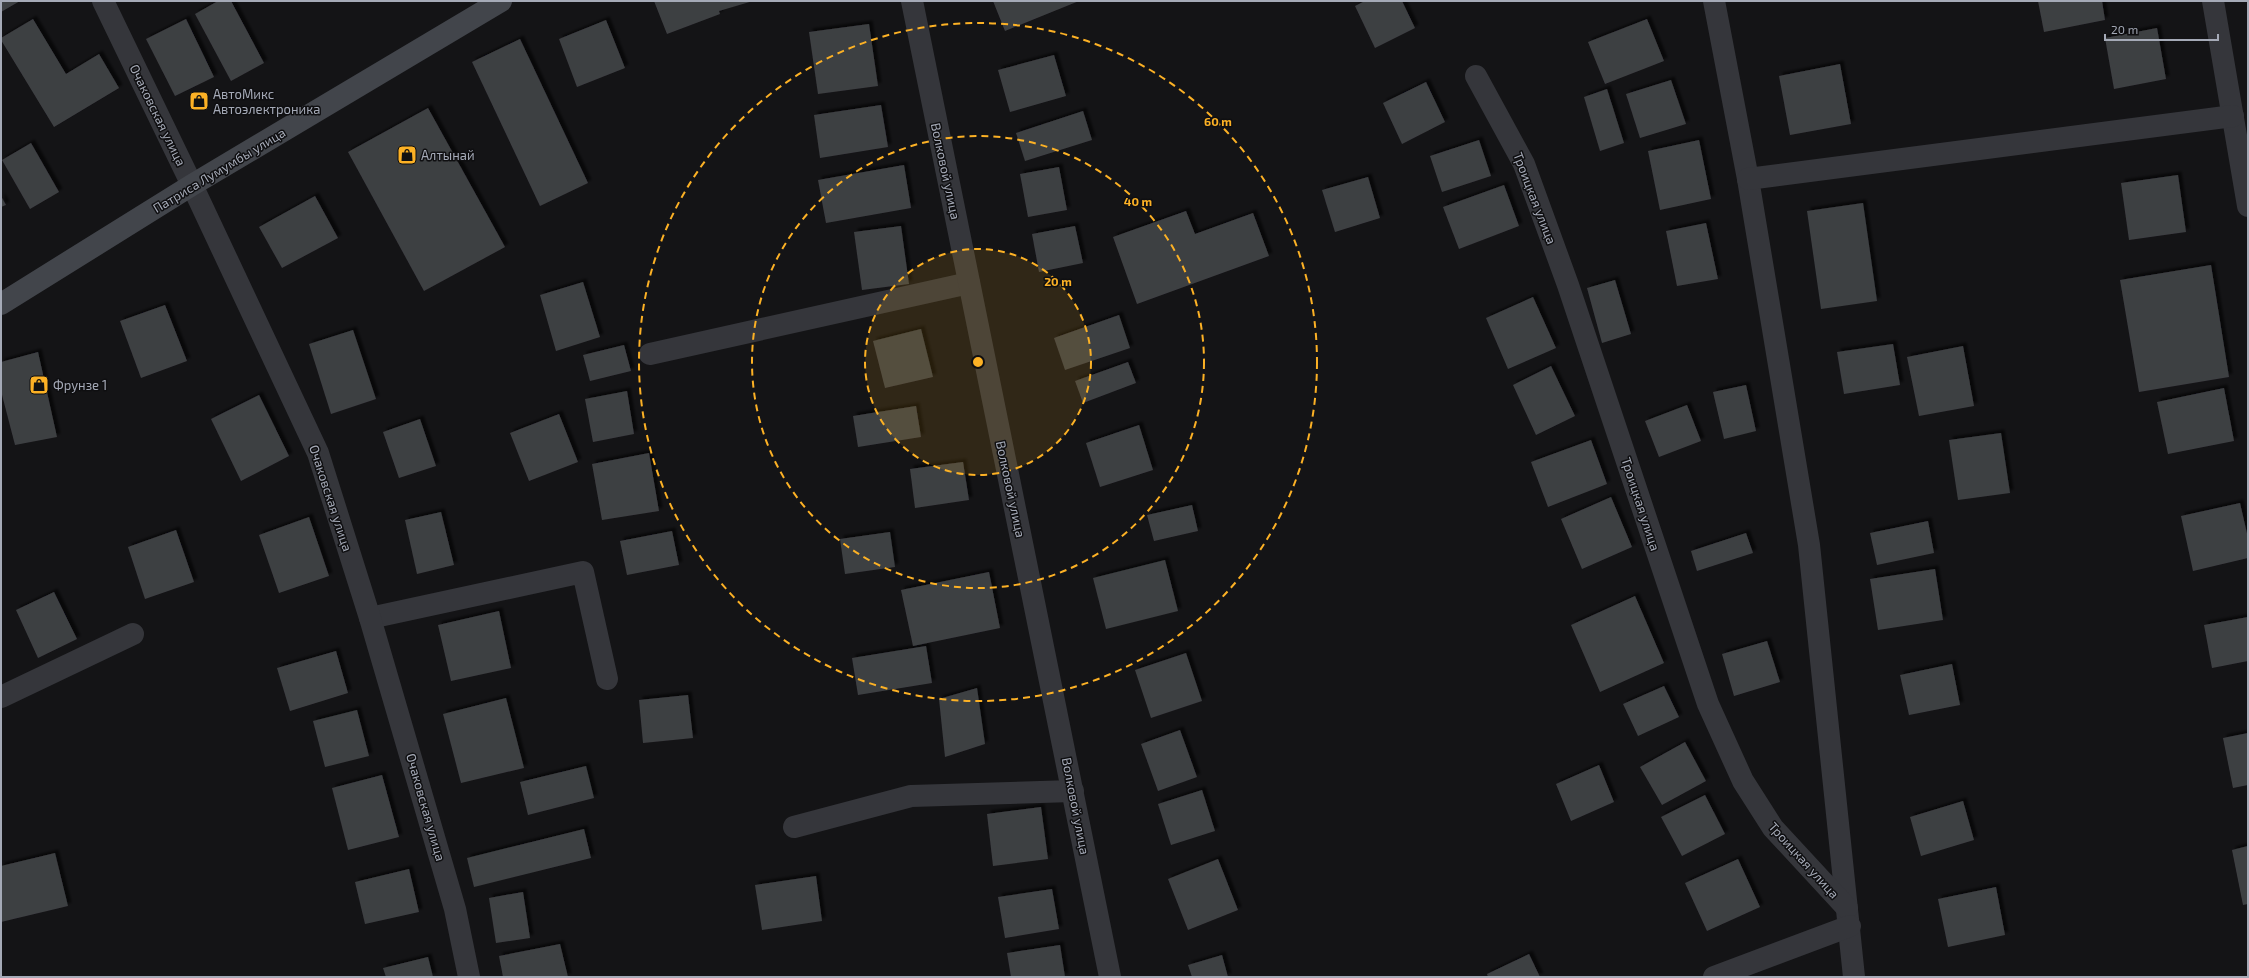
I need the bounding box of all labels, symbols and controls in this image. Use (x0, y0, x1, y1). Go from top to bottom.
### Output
scale bar (2105, 16, 2218, 42)
text: 20 m (2111, 22, 2138, 36)
street label: Очаковская улица (126, 62, 190, 168)
place label: АвтоМикс Автоэлектроника (213, 86, 320, 117)
shop icon: АвтоМикс Автоэлектроника (188, 90, 210, 112)
text: 60 m (1204, 114, 1232, 128)
street label: Волковой улица (928, 121, 964, 221)
street label: Патриса Лумумбы улица (150, 124, 288, 216)
shop icon: Алтынай (396, 144, 418, 166)
place label: Алтынай (421, 147, 475, 163)
street label: Троицкая улица (1510, 150, 1560, 246)
text: 40 m (1124, 194, 1152, 208)
text: 20 m (1044, 274, 1072, 288)
centre of rings (971, 355, 985, 369)
shop icon: Фрунзе 1 (28, 374, 50, 396)
place label: Фрунзе 1 (53, 377, 107, 393)
street label: Волковой улица (993, 439, 1029, 539)
street label: Очаковская улица (306, 443, 356, 553)
street label: Троицкая улица (1618, 455, 1664, 553)
street label: Очаковская улица (403, 751, 449, 863)
street label: Волковой улица (1059, 756, 1093, 856)
street label: Троицкая улица (1766, 819, 1842, 901)

